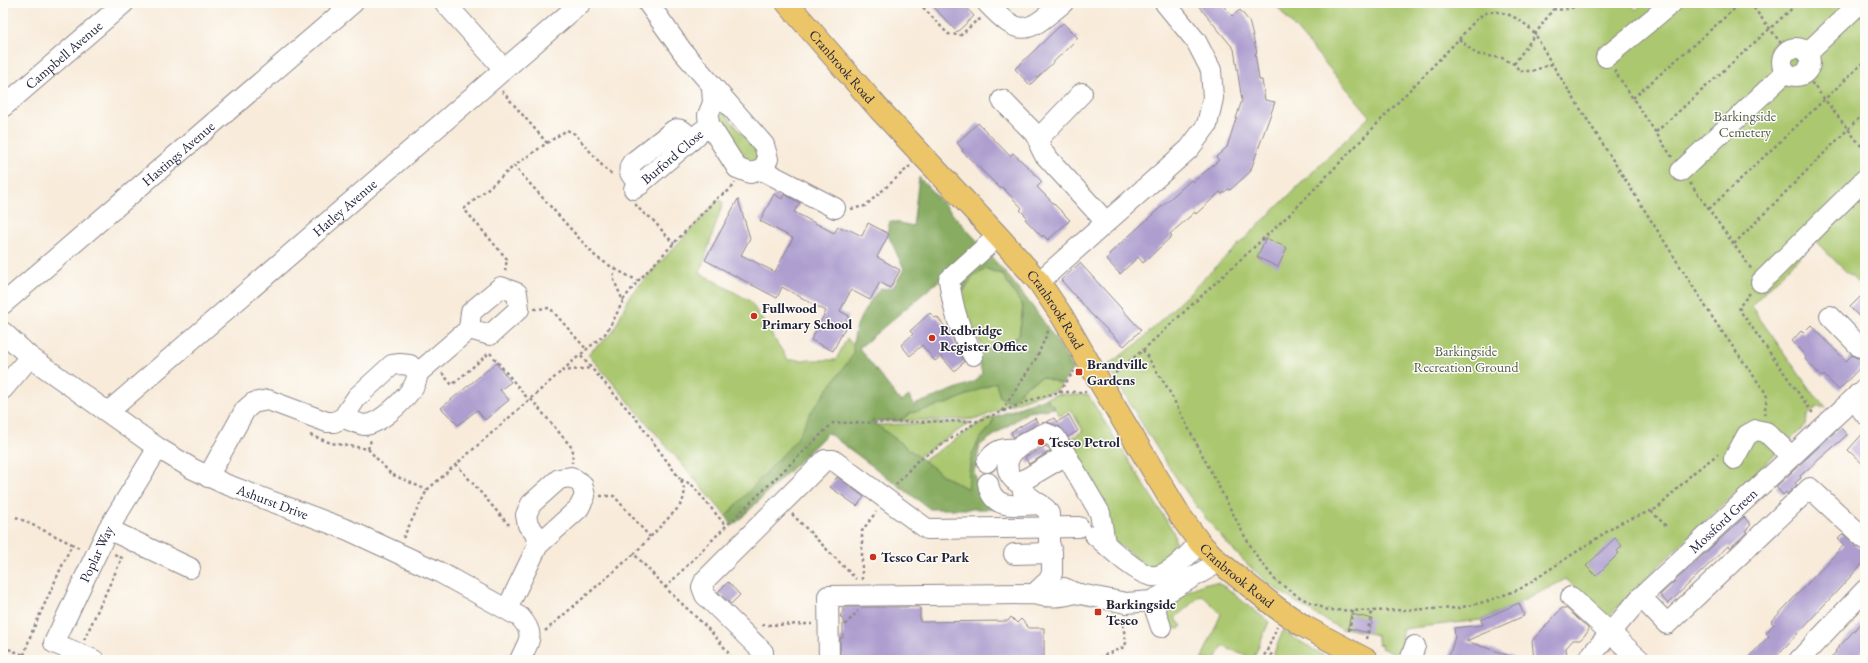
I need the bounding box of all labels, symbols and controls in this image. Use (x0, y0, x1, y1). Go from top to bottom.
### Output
street label: Campbell Avenue (21, 16, 106, 93)
street label: Cranbrook Road (805, 26, 880, 108)
park label: Barkingside Cemetery (1714, 107, 1777, 141)
street label: Hastings Avenue (138, 117, 219, 190)
street label: Burford Close (637, 125, 707, 188)
street label: Hatley Avenue (309, 174, 381, 240)
street label: Cranbrook Road (1023, 266, 1089, 353)
place label: Fullwood Primary School (762, 299, 852, 333)
marker: Fullwood Primary School (749, 311, 759, 321)
place label: Redbridge Register Office (940, 321, 1028, 355)
marker: Redbridge Register Office (927, 333, 937, 343)
park label: Barkingside Recreation Ground (1413, 342, 1519, 376)
place label: Brandville Gardens (1087, 355, 1148, 389)
marker: Brandville Gardens (1074, 367, 1084, 377)
place label: Tesco Petrol (1049, 433, 1120, 451)
marker: Tesco Petrol (1036, 437, 1046, 447)
street label: Ashurst Drive (233, 480, 312, 524)
street label: Mossford Green (1685, 484, 1761, 557)
street label: Poplar Way (75, 522, 118, 585)
street label: Cranbrook Road (1196, 539, 1279, 612)
place label: Tesco Car Park (881, 548, 969, 566)
marker: Tesco Car Park (868, 552, 878, 562)
place label: Barkingside Tesco (1106, 595, 1176, 629)
marker: Barkingside Tesco (1093, 607, 1103, 617)

